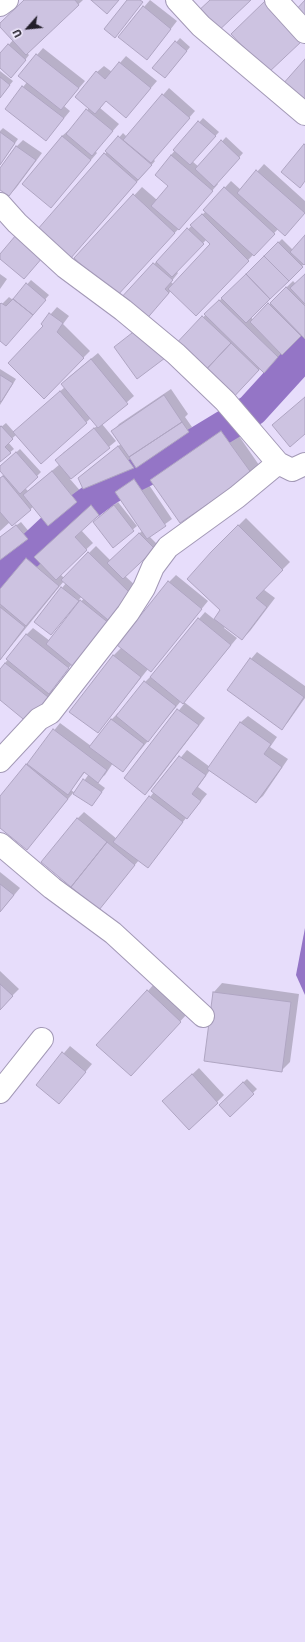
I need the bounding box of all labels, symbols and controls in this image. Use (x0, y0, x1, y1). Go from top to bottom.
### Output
north arrow (8, 8, 48, 48)
text: U (9, 27, 25, 40)

